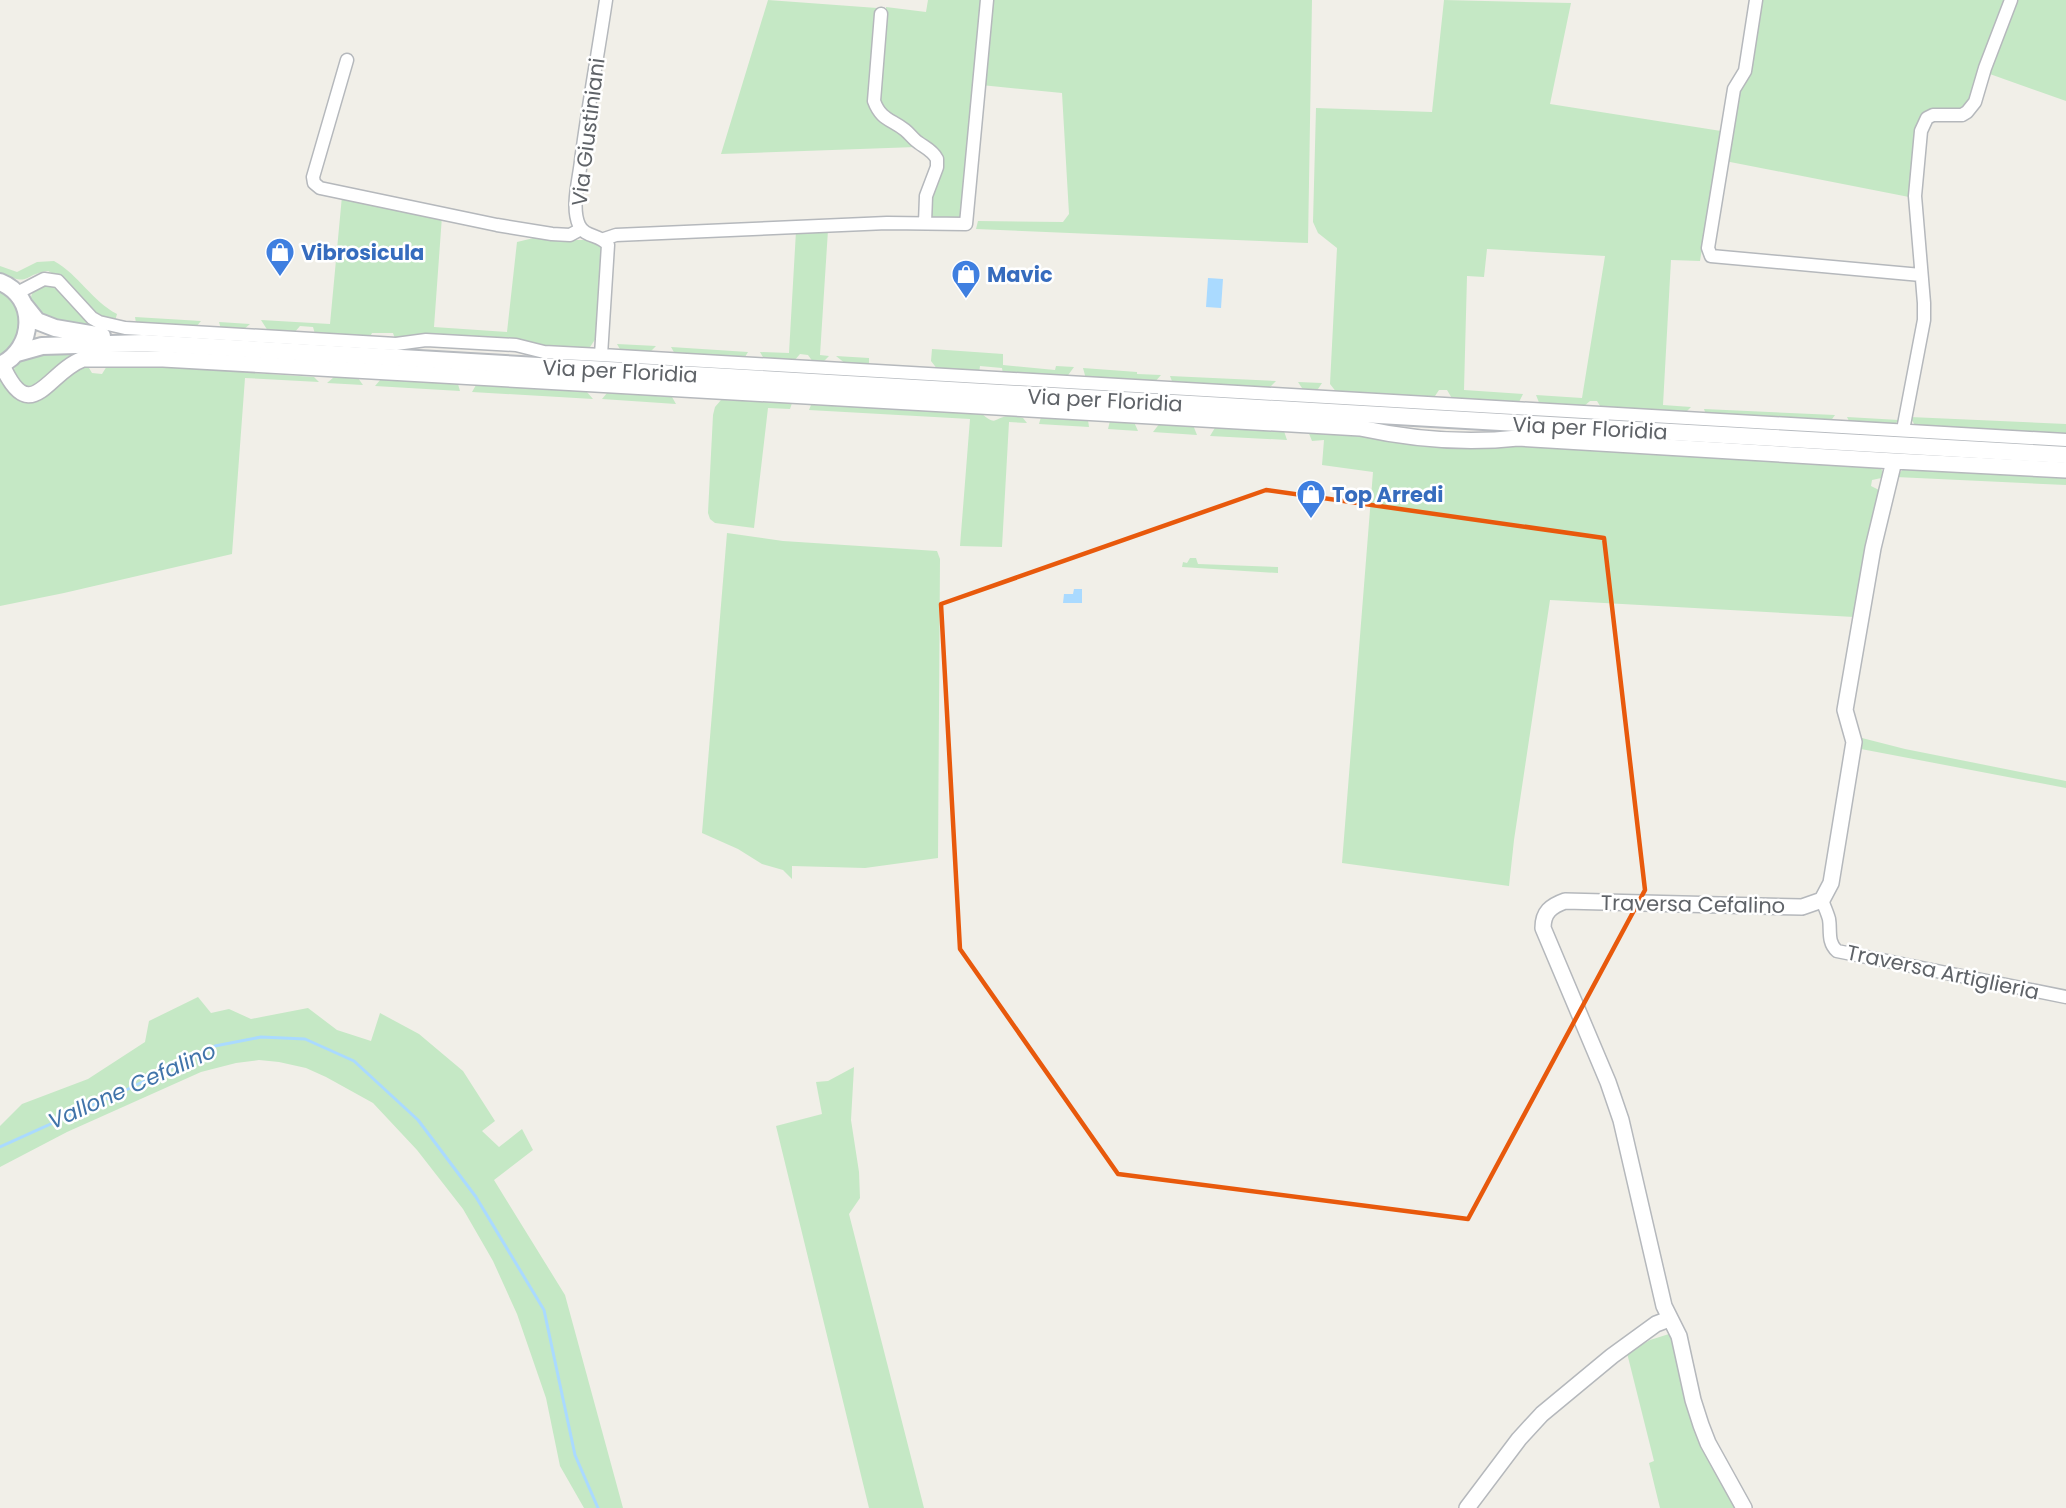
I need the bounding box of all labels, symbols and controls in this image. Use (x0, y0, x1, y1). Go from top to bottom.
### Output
street label: Via Giustiniani (565, 56, 611, 208)
shop icon: Vibrosicula (264, 236, 296, 278)
place label: Vibrosicula (301, 238, 424, 267)
shop icon: Mavic (950, 258, 982, 300)
place label: Mavic (987, 260, 1053, 289)
street label: Via per Floridia (542, 352, 698, 390)
street label: Via per Floridia (1027, 381, 1183, 419)
street label: Via per Floridia (1512, 409, 1668, 447)
shop icon: Top Arredi (1295, 478, 1327, 520)
place label: Top Arredi (1332, 480, 1443, 509)
street label: Traversa Cefalino (1601, 888, 1785, 920)
street label: Traversa Artiglieria (1844, 937, 2042, 1007)
water label: Vallone Cefalino (43, 1035, 221, 1137)

